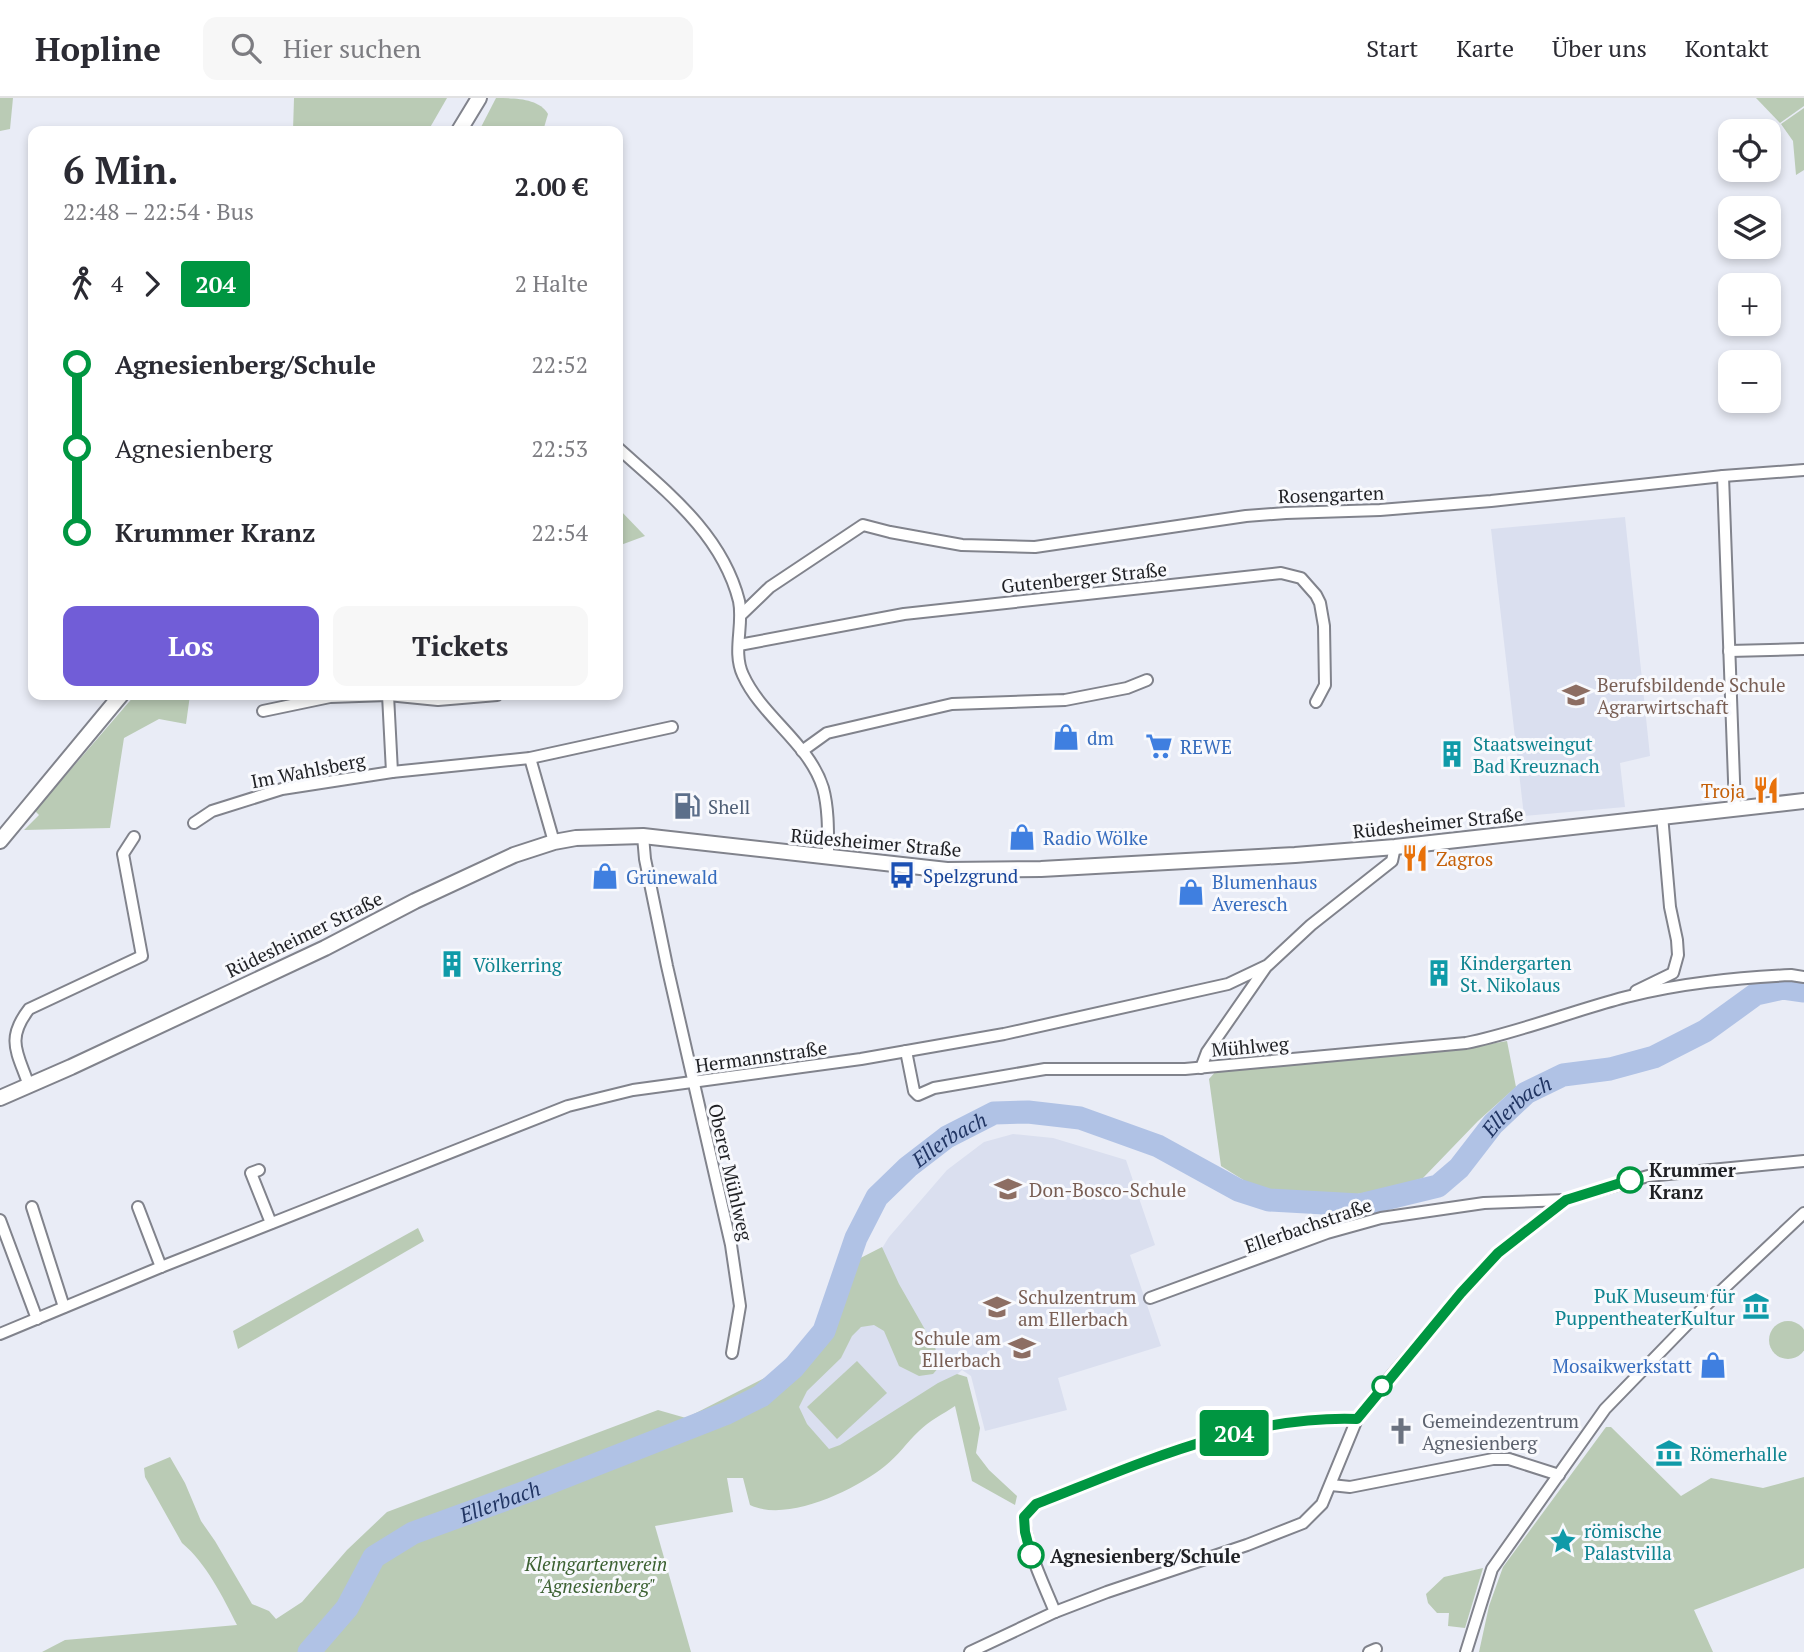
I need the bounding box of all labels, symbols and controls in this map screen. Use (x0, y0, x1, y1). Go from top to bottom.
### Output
search box (203, 17, 693, 80)
text: Hopline (35, 27, 161, 70)
icon: search (227, 29, 265, 67)
text: Hier suchen (283, 31, 421, 65)
text: Start (1366, 32, 1418, 64)
text: Karte (1456, 32, 1514, 64)
text: Über uns (1552, 32, 1647, 64)
text: Kontakt (1685, 32, 1769, 64)
map controls (1718, 119, 1781, 413)
button: locate (1718, 119, 1781, 182)
text: 6 Min. (63, 145, 178, 195)
text: 2.00 € (515, 169, 588, 203)
text: 22:48 – 22:54 · Bus (63, 196, 254, 227)
button: layers (1718, 196, 1781, 259)
icon: walk (63, 265, 101, 303)
icon: forward (133, 265, 171, 303)
text: 4 (111, 268, 123, 299)
text: 204 (195, 268, 236, 300)
text: 2 Halte (515, 268, 588, 299)
button: + (1718, 273, 1781, 336)
text: Agnesienberg/Schule (115, 347, 376, 381)
text: 22:52 (531, 349, 588, 380)
button: − (1718, 350, 1781, 413)
text: Agnesienberg (115, 431, 273, 465)
text: 22:53 (531, 433, 588, 464)
street label: Rosengarten (1278, 480, 1384, 508)
text: Krummer Kranz (115, 515, 315, 549)
text: 22:54 (531, 517, 588, 548)
street label: Gutenberger Straße (1000, 556, 1168, 598)
button: Los (63, 606, 319, 686)
button: Tickets (333, 606, 588, 686)
place label: Berufsbildende Schule Agrarwirtschaft (1597, 672, 1785, 719)
school or university icon: Berufsbildende Schule Agrarwirtschaft (1561, 680, 1591, 710)
shop icon: dm (1051, 722, 1081, 752)
place label: dm (1087, 725, 1115, 750)
supermarket icon: REWE (1144, 731, 1174, 761)
place label: Staatsweingut Bad Kreuznach (1473, 731, 1600, 778)
place label: REWE (1180, 734, 1232, 759)
building icon: Staatsweingut Bad Kreuznach (1437, 739, 1467, 769)
street label: Im Wahlsberg (249, 746, 368, 793)
restaurant icon: Troja (1751, 775, 1781, 805)
place label: Troja (1701, 778, 1745, 803)
fuel station icon: Shell (672, 791, 702, 821)
place label: Shell (708, 794, 750, 819)
street label: Rüdesheimer Straße (1351, 801, 1525, 843)
street label: Rüdesheimer Straße (790, 822, 962, 862)
shop icon: Radio Wölke (1007, 822, 1037, 852)
place label: Radio Wölke (1043, 825, 1148, 850)
restaurant icon: Zagros (1400, 843, 1430, 873)
place label: Zagros (1436, 846, 1493, 871)
bus stop icon: Spelzgrund (887, 860, 917, 890)
shop icon: Grünewald (590, 861, 620, 891)
place label: Spelzgrund (923, 863, 1019, 888)
place label: Grünewald (626, 864, 718, 889)
place label: Blumenhaus Averesch (1212, 869, 1317, 916)
shop icon: Blumenhaus Averesch (1176, 877, 1206, 907)
street label: Rüdesheimer Straße (221, 885, 387, 983)
building icon: Völkerring (437, 949, 467, 979)
place label: Kindergarten St. Nikolaus (1460, 950, 1571, 997)
place label: Völkerring (473, 952, 563, 977)
building icon: Kindergarten St. Nikolaus (1424, 958, 1454, 988)
street label: Mühlweg (1210, 1030, 1291, 1062)
street label: Hermannstraße (693, 1034, 829, 1078)
water label: Ellerbach (1474, 1069, 1556, 1143)
street label: Oberer Mühlweg (703, 1101, 759, 1244)
water label: Ellerbach (905, 1105, 991, 1174)
place label: Krummer Kranz (1649, 1157, 1737, 1204)
marker: Krummer Kranz (1617, 1167, 1643, 1193)
school or university icon: Don-Bosco-Schule (993, 1174, 1023, 1204)
place label: Don-Bosco-Schule (1029, 1177, 1186, 1202)
street label: Ellerbachstraße (1241, 1192, 1375, 1258)
place label: PuK Museum für PuppentheaterKultur (1555, 1283, 1736, 1330)
place label: Schulzentrum am Ellerbach (1018, 1284, 1137, 1331)
museum icon: PuK Museum für PuppentheaterKultur (1741, 1291, 1771, 1321)
school or university icon: Schulzentrum am Ellerbach (982, 1292, 1012, 1322)
place label: Schule am Ellerbach (914, 1325, 1002, 1372)
school or university icon: Schule am Ellerbach (1007, 1333, 1037, 1363)
shop icon: Mosaikwerkstatt (1698, 1350, 1728, 1380)
place label: Mosaikwerkstatt (1552, 1353, 1692, 1378)
unlabelled marker (1372, 1376, 1392, 1396)
place label: Gemeindezentrum Agnesienberg (1422, 1408, 1580, 1455)
line badge: 204 (1194, 1410, 1274, 1456)
church icon: Gemeindezentrum Agnesienberg (1386, 1416, 1416, 1446)
text: 204 (1214, 1417, 1254, 1449)
museum icon: Römerhalle (1654, 1438, 1684, 1468)
place label: Römerhalle (1690, 1441, 1787, 1466)
water label: Ellerbach (455, 1474, 544, 1529)
place label: römische Palastvilla (1584, 1518, 1672, 1565)
place icon: römische Palastvilla (1548, 1526, 1578, 1556)
marker: Agnesienberg/Schule (1018, 1542, 1044, 1568)
place label: Agnesienberg/Schule (1050, 1543, 1241, 1568)
park label: Kleingartenverein "Agnesienberg" (524, 1551, 667, 1598)

